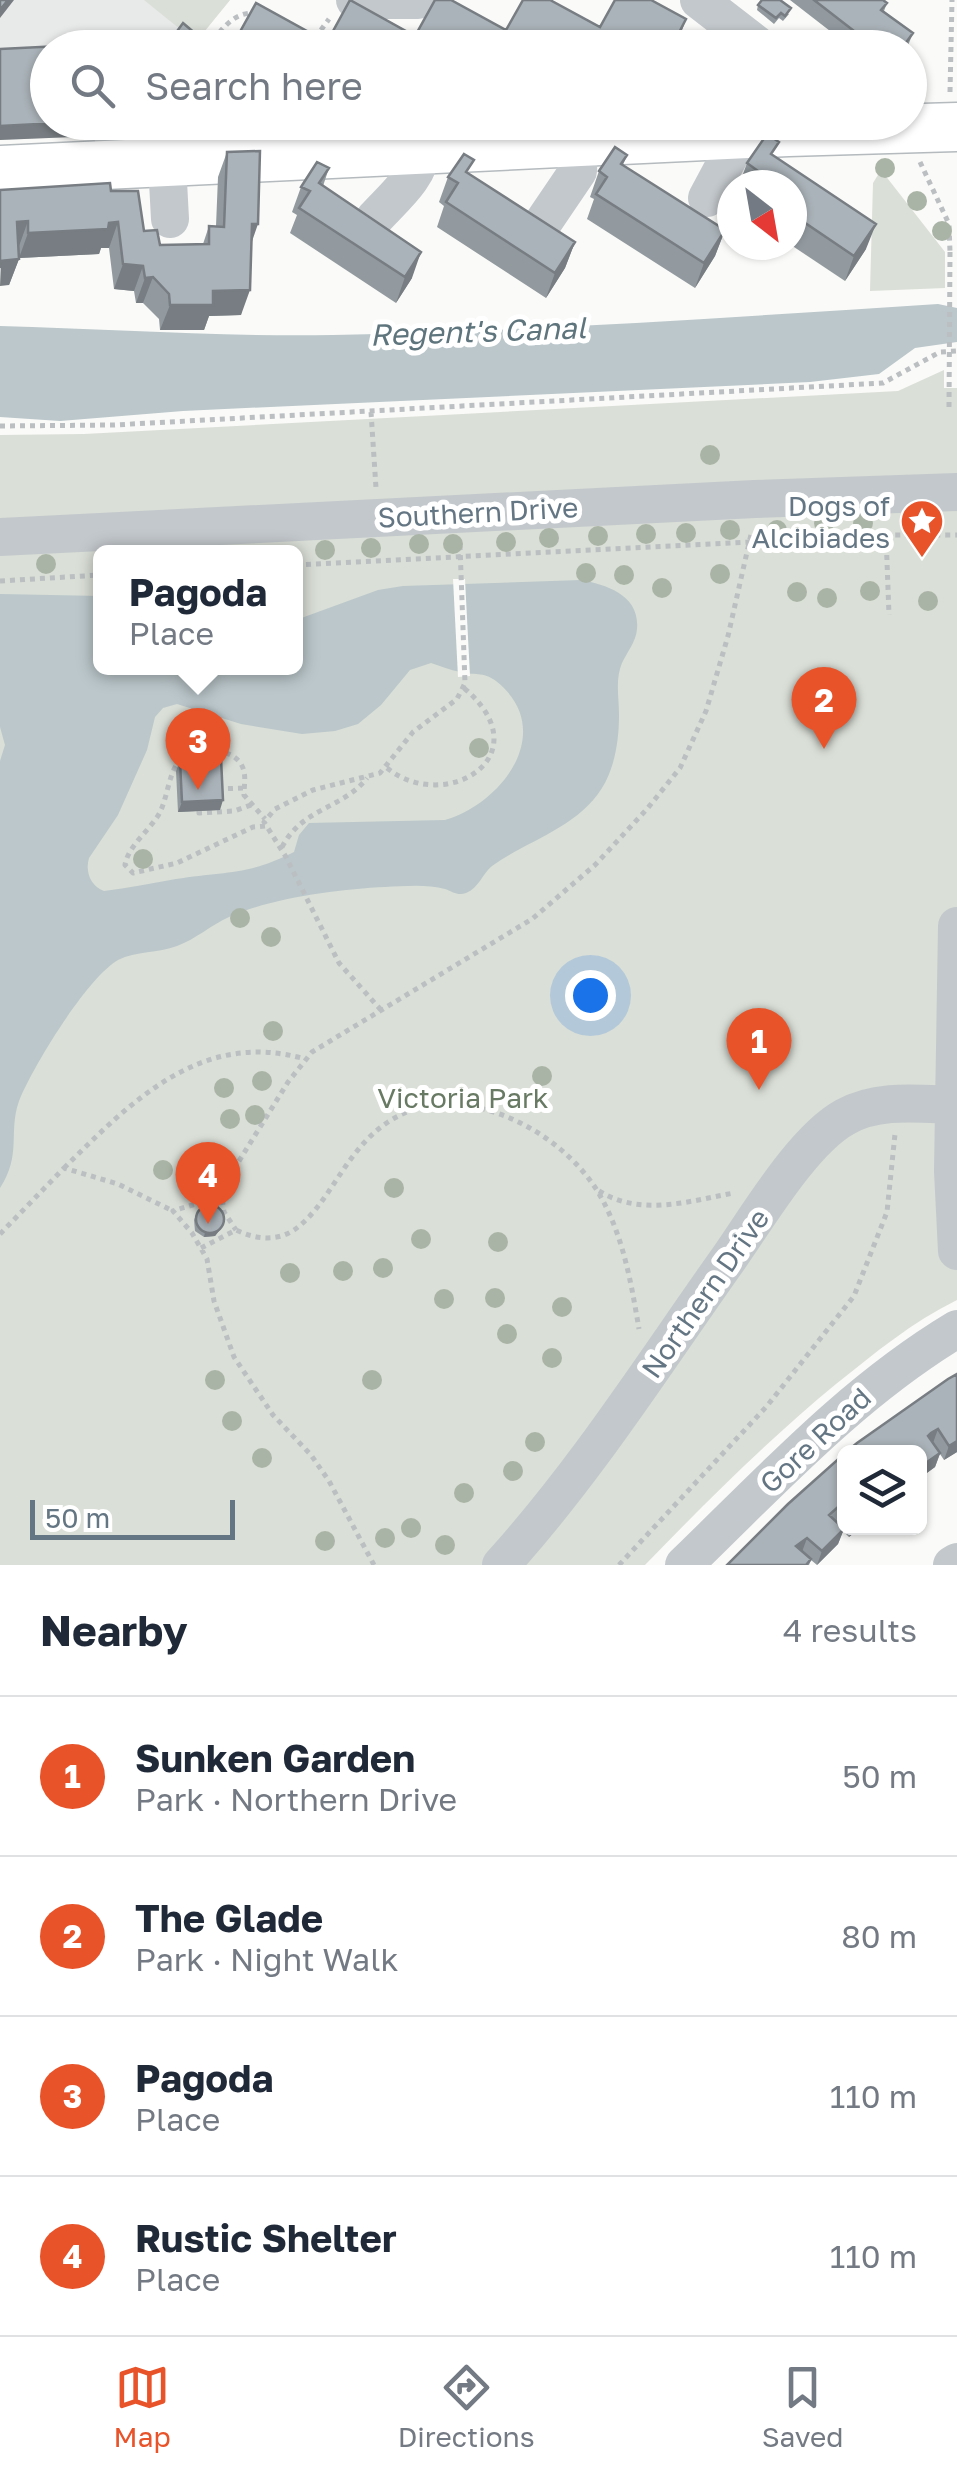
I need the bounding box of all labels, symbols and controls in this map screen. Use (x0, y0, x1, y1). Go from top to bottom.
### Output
search box (30, 30, 927, 140)
icon: search (65, 58, 120, 113)
text: Search here (145, 63, 363, 108)
north arrow (717, 170, 807, 260)
water label: Regent's Canal (369, 309, 588, 353)
place label: Dogs of Alcibiades (752, 489, 890, 554)
street label: Southern Drive (377, 490, 579, 534)
place icon: Dogs of Alcibiades (899, 498, 945, 559)
popup (93, 545, 303, 675)
text: Pagoda (129, 569, 267, 614)
text: Place (129, 614, 214, 652)
pin: 2 (792, 666, 856, 749)
pin: 3 (166, 708, 230, 790)
your location (565, 970, 616, 1021)
pin: 1 (726, 1008, 792, 1090)
park label: Victoria Park (377, 1081, 549, 1114)
pin: 4 (176, 1142, 240, 1224)
street label: Northern Drive (634, 1202, 776, 1384)
street label: Gore Road (753, 1381, 877, 1499)
map controls (837, 1445, 927, 1535)
button: layers (837, 1445, 927, 1535)
scale bar (30, 1495, 235, 1540)
text: 50 m (45, 1501, 110, 1534)
text: Nearby (40, 1605, 188, 1655)
text: 4 results (783, 1611, 917, 1649)
text: Sunken Garden (135, 1735, 415, 1780)
text: 1 (64, 1757, 81, 1795)
text: 50 m (842, 1757, 917, 1795)
text: Park · Northern Drive (135, 1780, 457, 1818)
text: The Glade (135, 1895, 323, 1940)
text: 2 (63, 1917, 82, 1955)
text: 80 m (841, 1917, 917, 1955)
text: Park · Night Walk (135, 1940, 398, 1978)
text: Pagoda (135, 2055, 274, 2100)
text: 3 (63, 2077, 82, 2115)
text: 110 m (830, 2077, 917, 2115)
text: Place (135, 2100, 220, 2138)
text: Rustic Shelter (135, 2215, 397, 2260)
text: 4 (62, 2237, 83, 2275)
text: 110 m (830, 2237, 917, 2275)
text: Place (135, 2260, 220, 2298)
tab: Map (114, 2360, 171, 2453)
tab: Directions (398, 2360, 535, 2453)
tab: Saved (762, 2360, 843, 2453)

